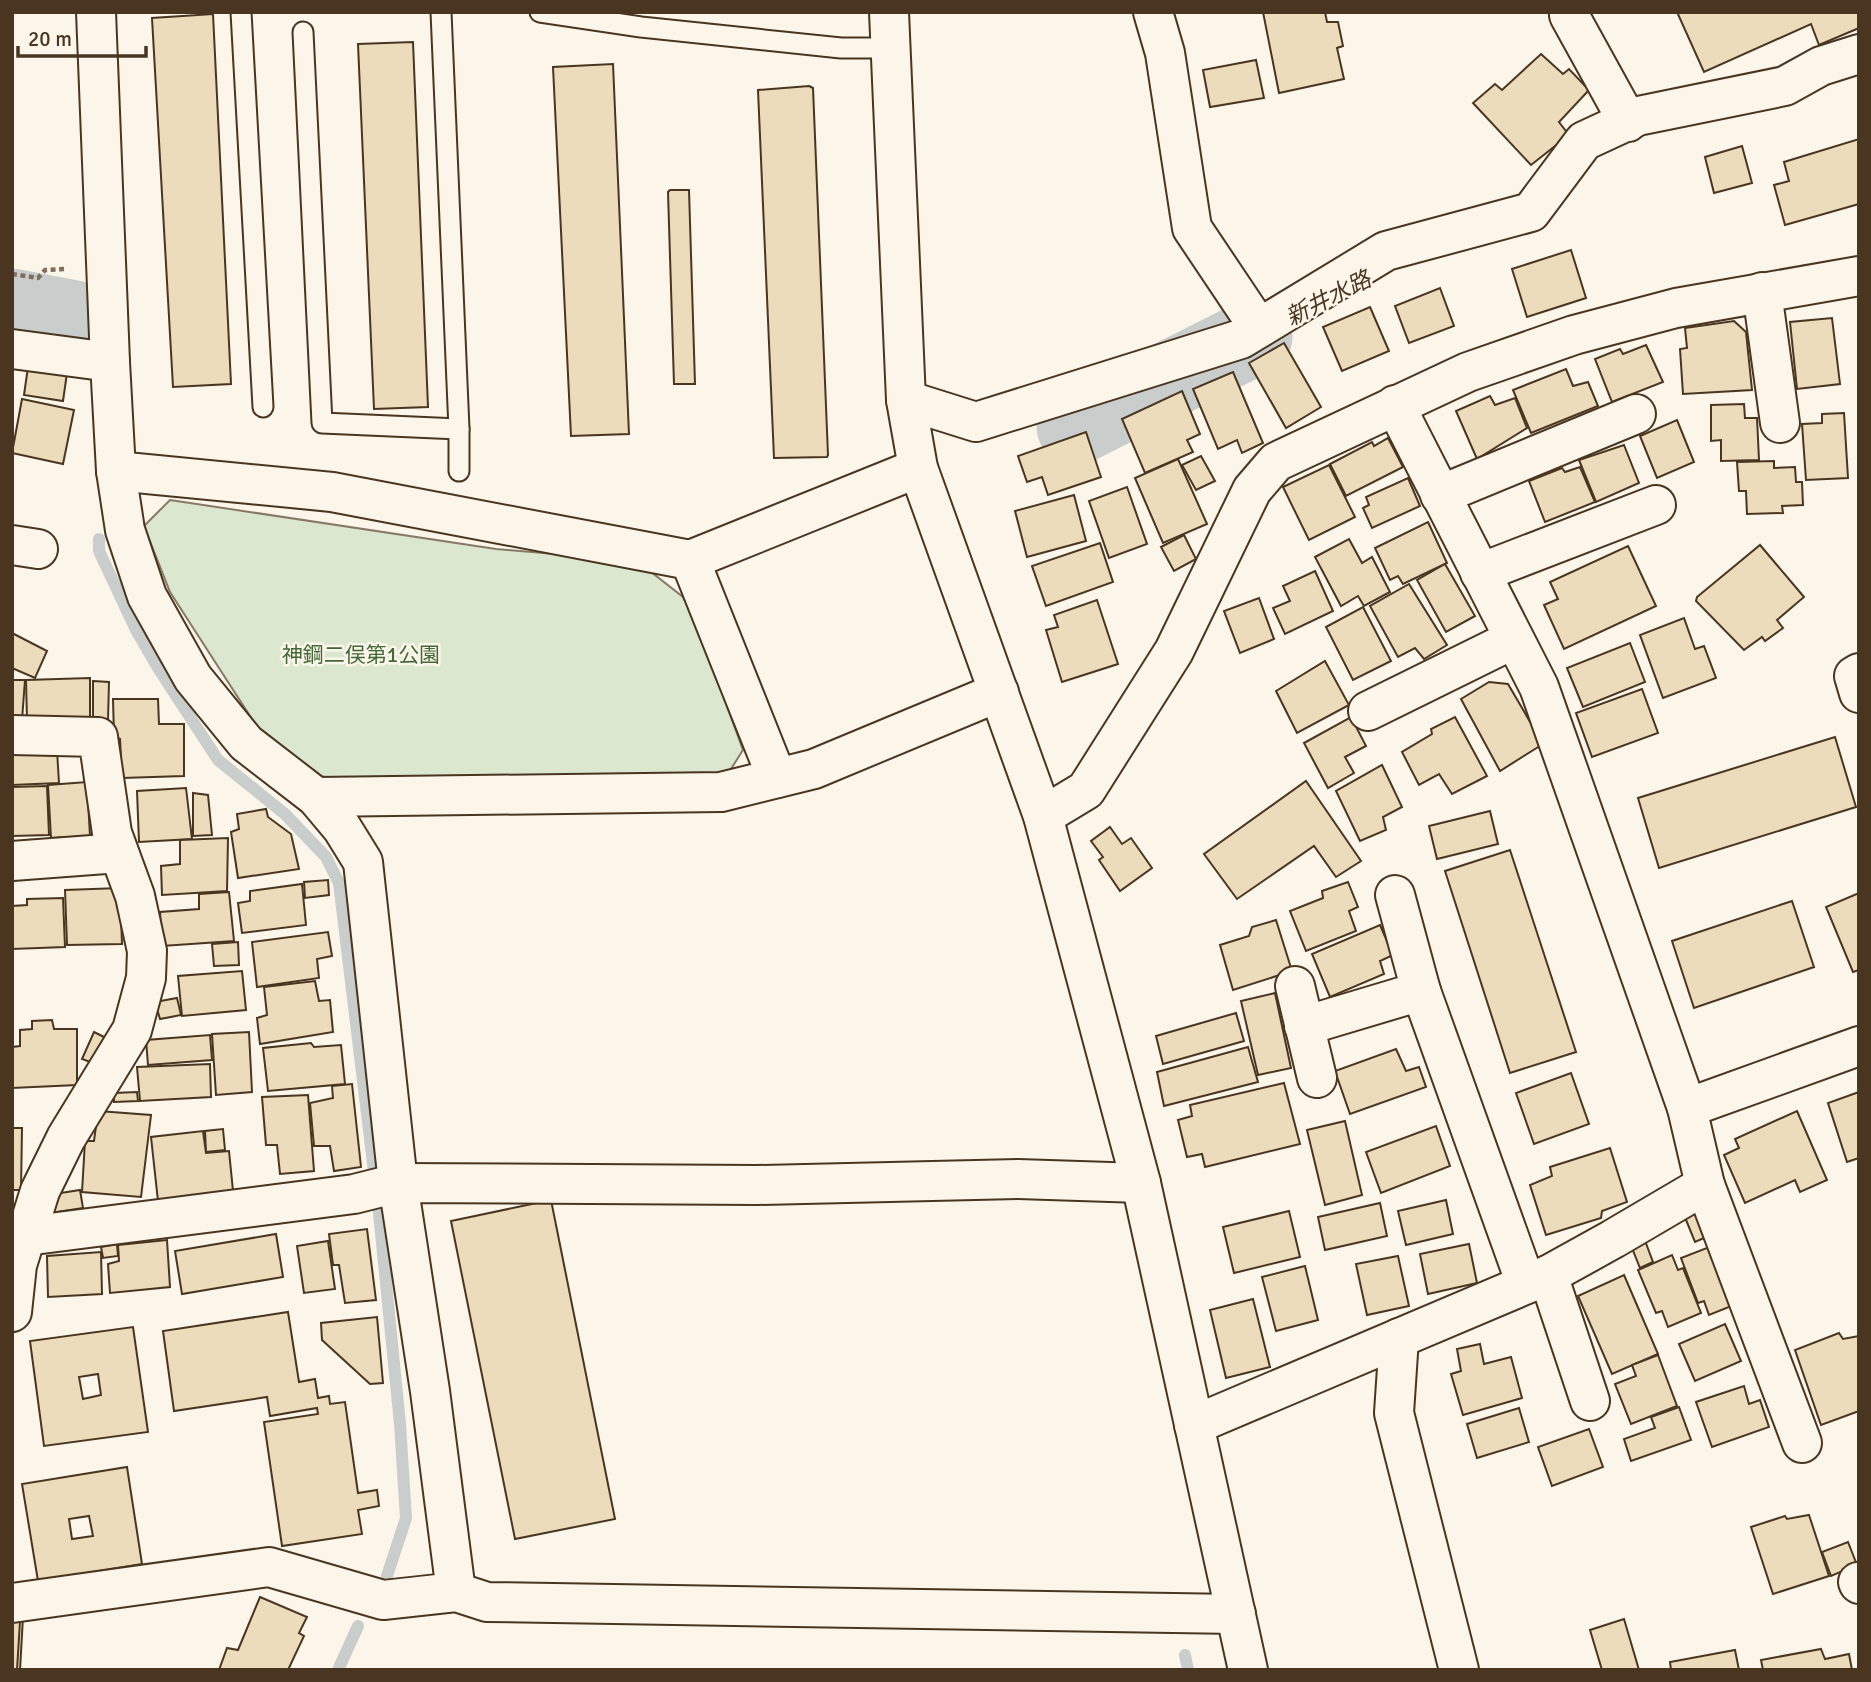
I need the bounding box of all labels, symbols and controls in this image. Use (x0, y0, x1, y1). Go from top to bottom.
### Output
scale bar (18, 14, 145, 58)
text: 20 m (28, 26, 72, 52)
water label: 新井水路 (1281, 264, 1378, 332)
park label: 神鋼二俣第1公園 (282, 642, 440, 668)

